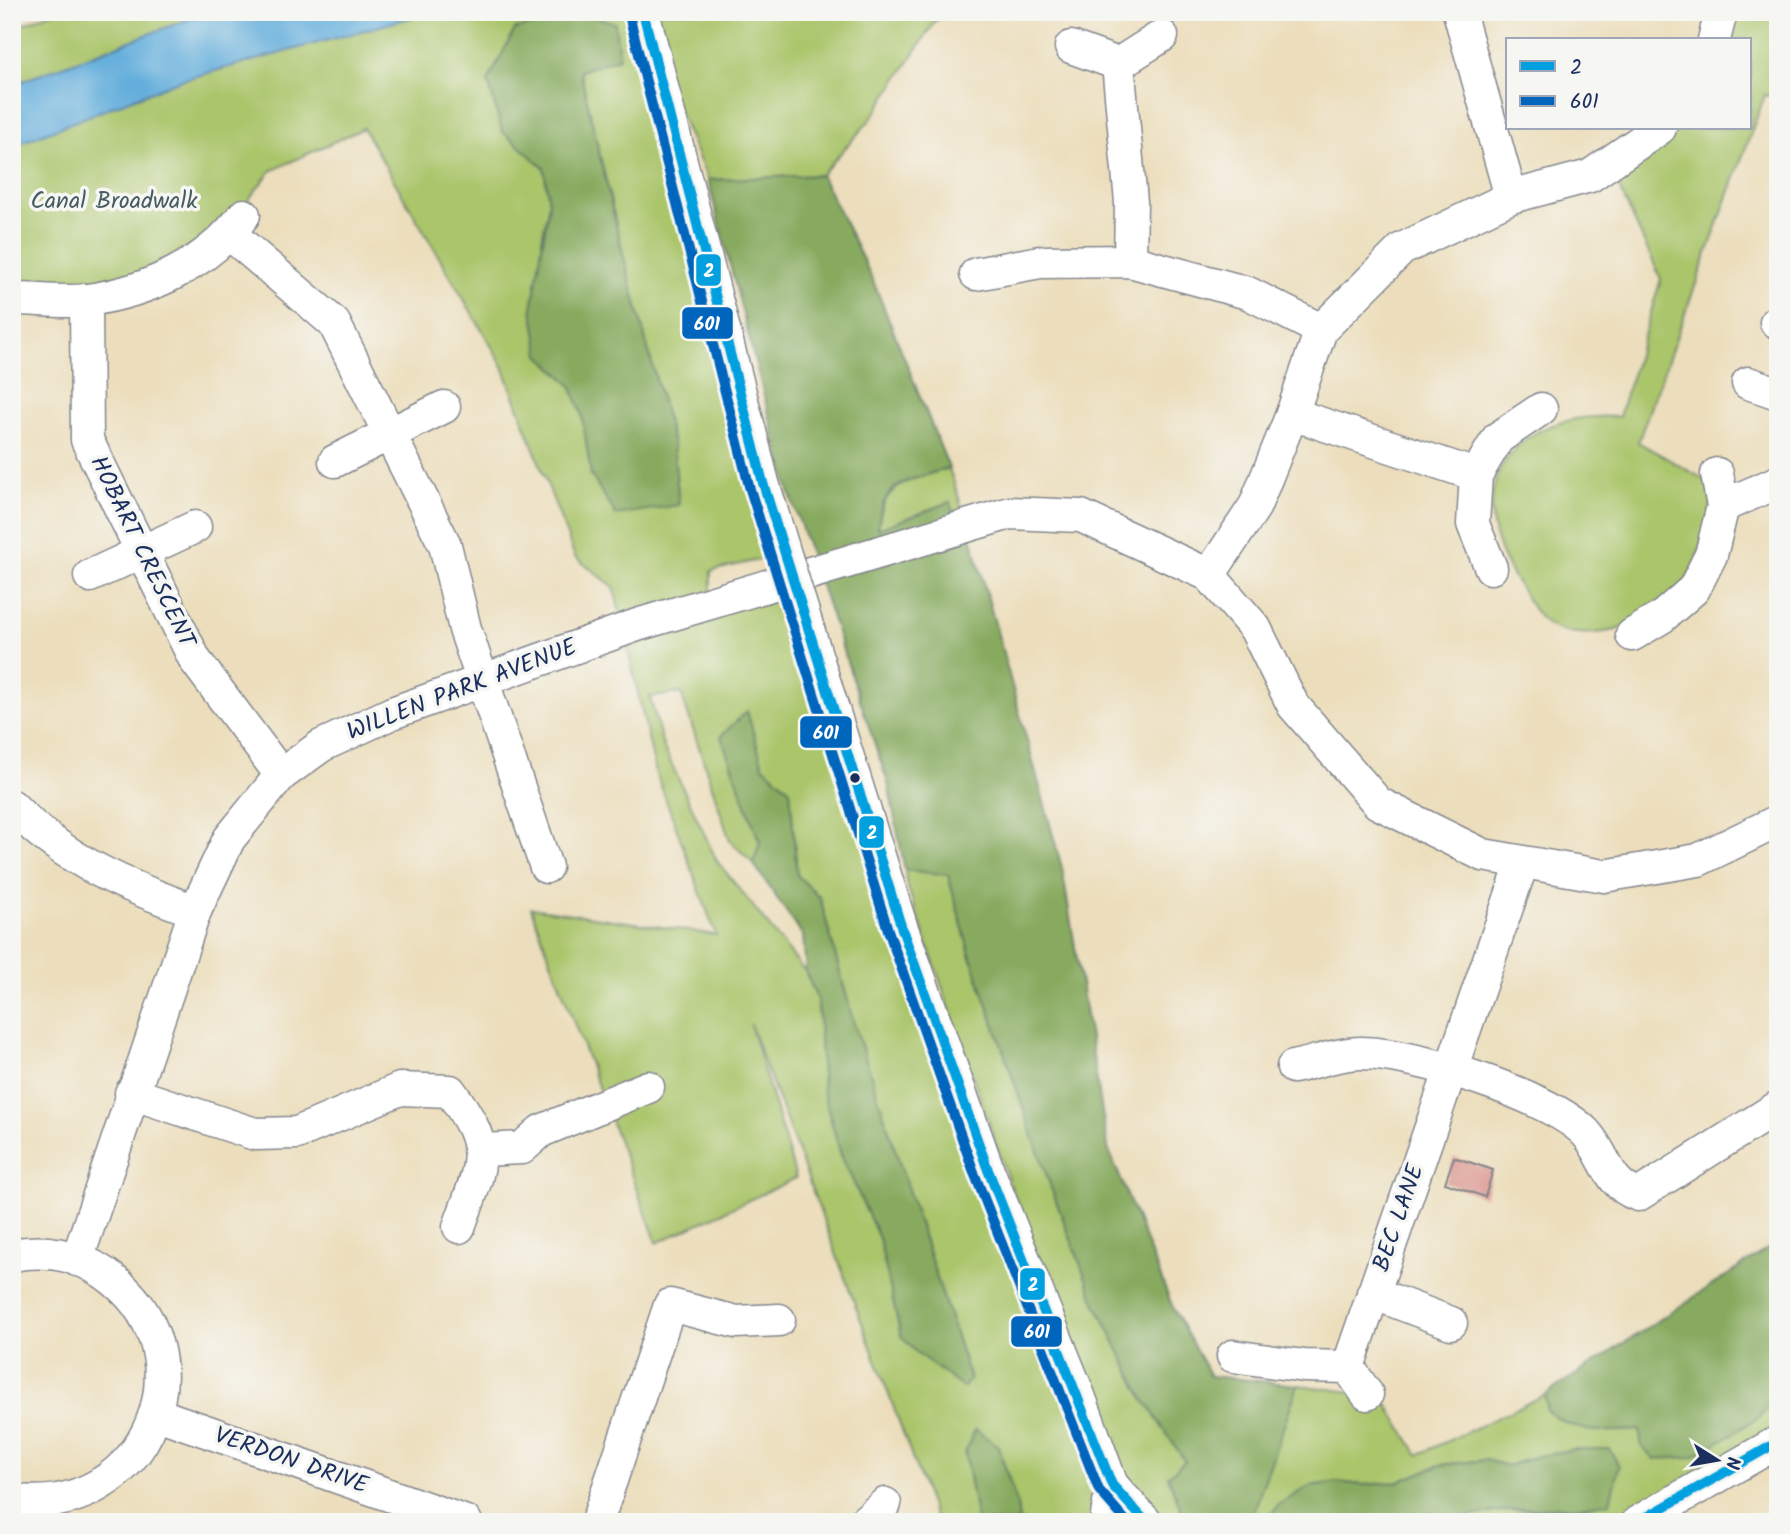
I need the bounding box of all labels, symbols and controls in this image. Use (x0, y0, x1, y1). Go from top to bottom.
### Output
legend (1506, 38, 1752, 130)
text: 2 (1570, 52, 1582, 85)
text: 601 (1570, 86, 1599, 119)
park label: Canal Broadwalk (30, 182, 198, 221)
line badge: 2 (695, 253, 722, 287)
text: 2 (703, 257, 715, 287)
line badge: 601 (681, 306, 734, 340)
text: 601 (694, 310, 720, 340)
street label: HOBART CRESCENT (78, 449, 206, 657)
street label: WILLEN PARK AVENUE (341, 628, 584, 752)
line badge: 601 (799, 715, 853, 749)
text: 601 (813, 719, 839, 749)
unlabelled marker (848, 771, 862, 785)
line badge: 2 (858, 815, 885, 849)
text: 2 (866, 819, 878, 849)
street label: BEC LANE (1362, 1158, 1436, 1277)
line badge: 2 (1019, 1267, 1046, 1301)
text: 2 (1027, 1271, 1039, 1301)
line badge: 601 (1010, 1315, 1063, 1348)
text: 601 (1024, 1318, 1050, 1348)
street label: VERDON DRIVE (209, 1416, 374, 1506)
north arrow (1682, 1426, 1752, 1496)
text: N (1716, 1454, 1748, 1472)

